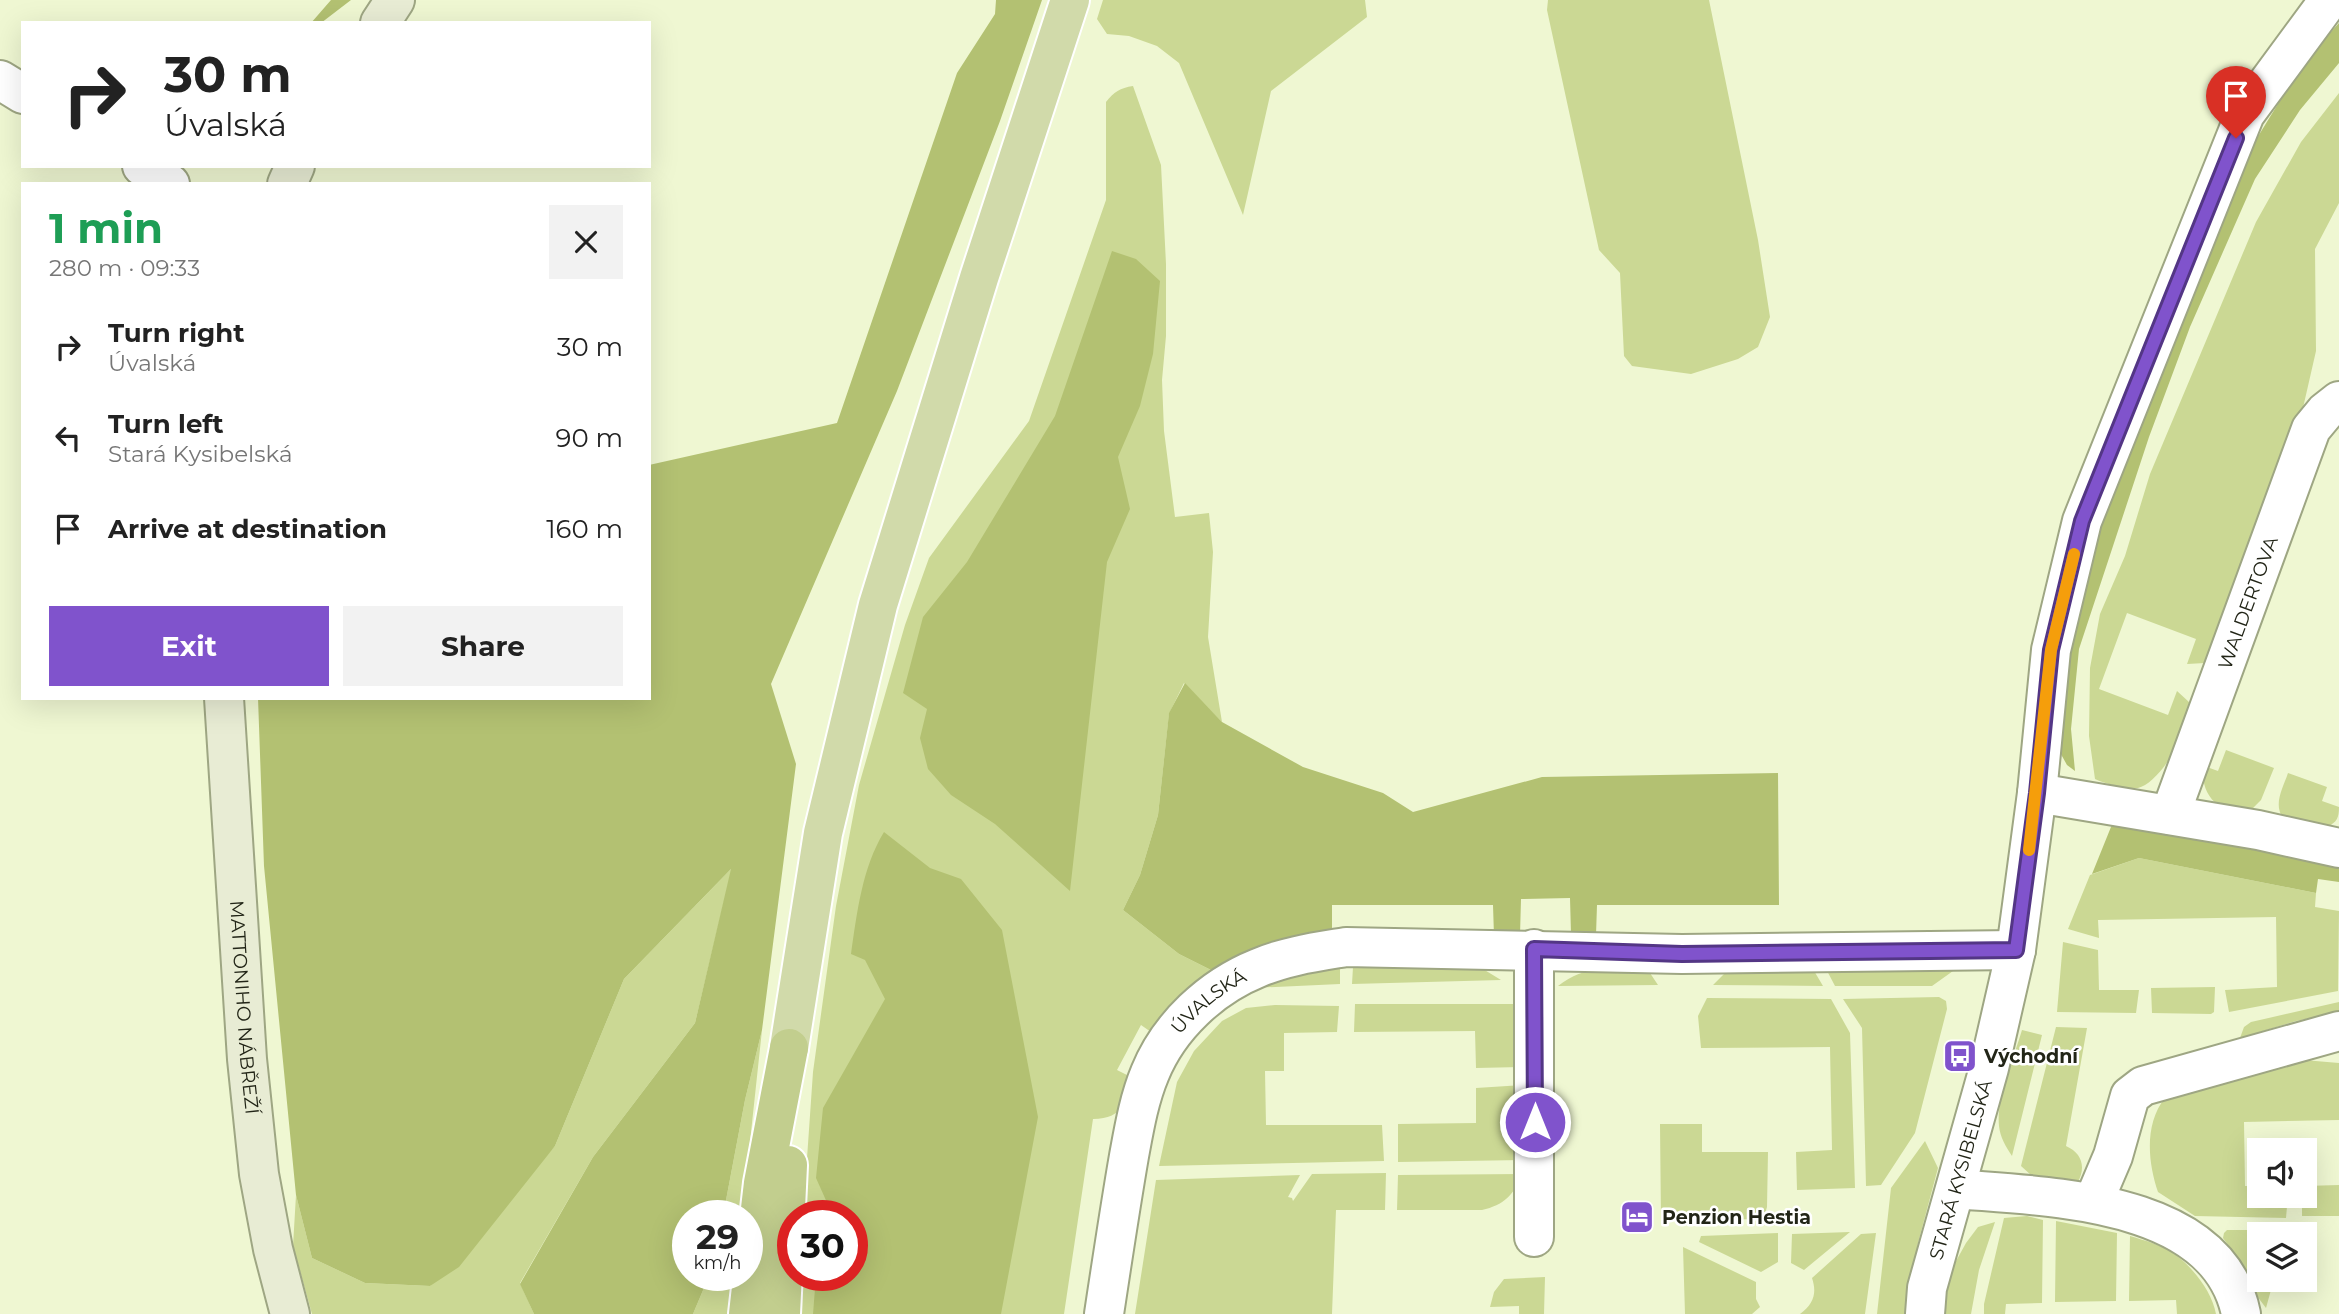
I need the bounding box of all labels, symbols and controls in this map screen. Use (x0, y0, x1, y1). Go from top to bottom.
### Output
text: 30 m (164, 45, 292, 104)
icon: right (49, 49, 140, 140)
pin (2206, 66, 2266, 138)
icon: arrive (2217, 77, 2255, 115)
text: Úvalská (164, 105, 287, 144)
text: 1 min (49, 202, 163, 254)
button: close (549, 205, 623, 279)
text: 280 m · 09:33 (49, 254, 200, 282)
text: Turn right (108, 317, 244, 349)
icon: right (49, 328, 87, 366)
text: 30 m (557, 331, 623, 363)
text: Úvalská (108, 349, 196, 377)
text: Turn left (108, 408, 224, 440)
icon: left (49, 419, 87, 457)
text: 90 m (556, 422, 623, 454)
text: Stará Kysibelská (108, 440, 293, 468)
icon: arrive (49, 510, 87, 548)
text: Arrive at destination (108, 513, 387, 545)
text: 160 m (546, 513, 623, 545)
street label: WALDERTOVA (2213, 533, 2283, 672)
button: Exit (49, 606, 329, 686)
button: Share (343, 606, 623, 686)
street label: MATTONIHO NÁBŘEŽÍ (225, 900, 264, 1117)
street label: ÚVALSKÁ (1166, 964, 1250, 1039)
bus stop icon: Východní (1941, 1037, 1979, 1075)
place label: Východní (1983, 1045, 2079, 1068)
street label: STARÁ KYSIBELSKÁ (1925, 1077, 1997, 1262)
position arrow (1498, 1085, 1572, 1159)
map controls (2247, 1138, 2317, 1292)
button: sound (2247, 1138, 2317, 1208)
hotel icon: Penzion Hestia (1618, 1198, 1656, 1236)
speed limit sign: 30 (777, 1200, 868, 1291)
place label: Penzion Hestia (1662, 1206, 1811, 1229)
text: 29 (696, 1215, 739, 1258)
button: layers (2247, 1222, 2317, 1292)
text: km/h (693, 1252, 742, 1274)

